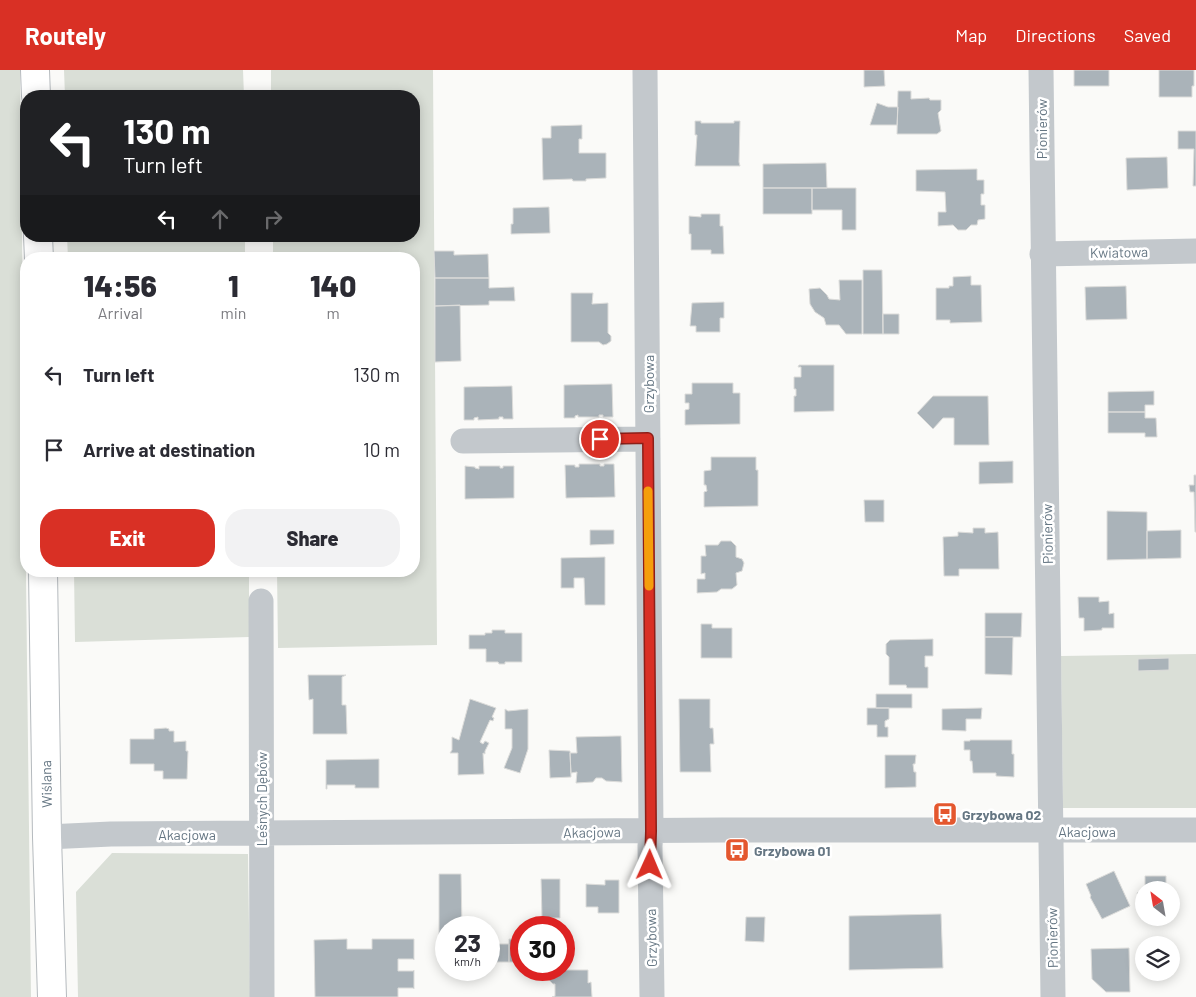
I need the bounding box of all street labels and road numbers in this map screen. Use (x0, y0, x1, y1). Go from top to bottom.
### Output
street label: Pionierów (1033, 99, 1050, 159)
street label: Kwiatowa (1090, 243, 1148, 261)
street label: Grzybowa (640, 355, 657, 413)
street label: Pionierów (1038, 504, 1056, 564)
street label: Leśnych Dębów (253, 752, 270, 846)
street label: Wiślana (37, 760, 55, 808)
street label: Akacjowa (563, 823, 621, 841)
street label: Akacjowa (1058, 823, 1116, 840)
street label: Akacjowa (158, 826, 216, 843)
street label: Pionierów (1043, 908, 1061, 968)
street label: Grzybowa (642, 909, 660, 967)

